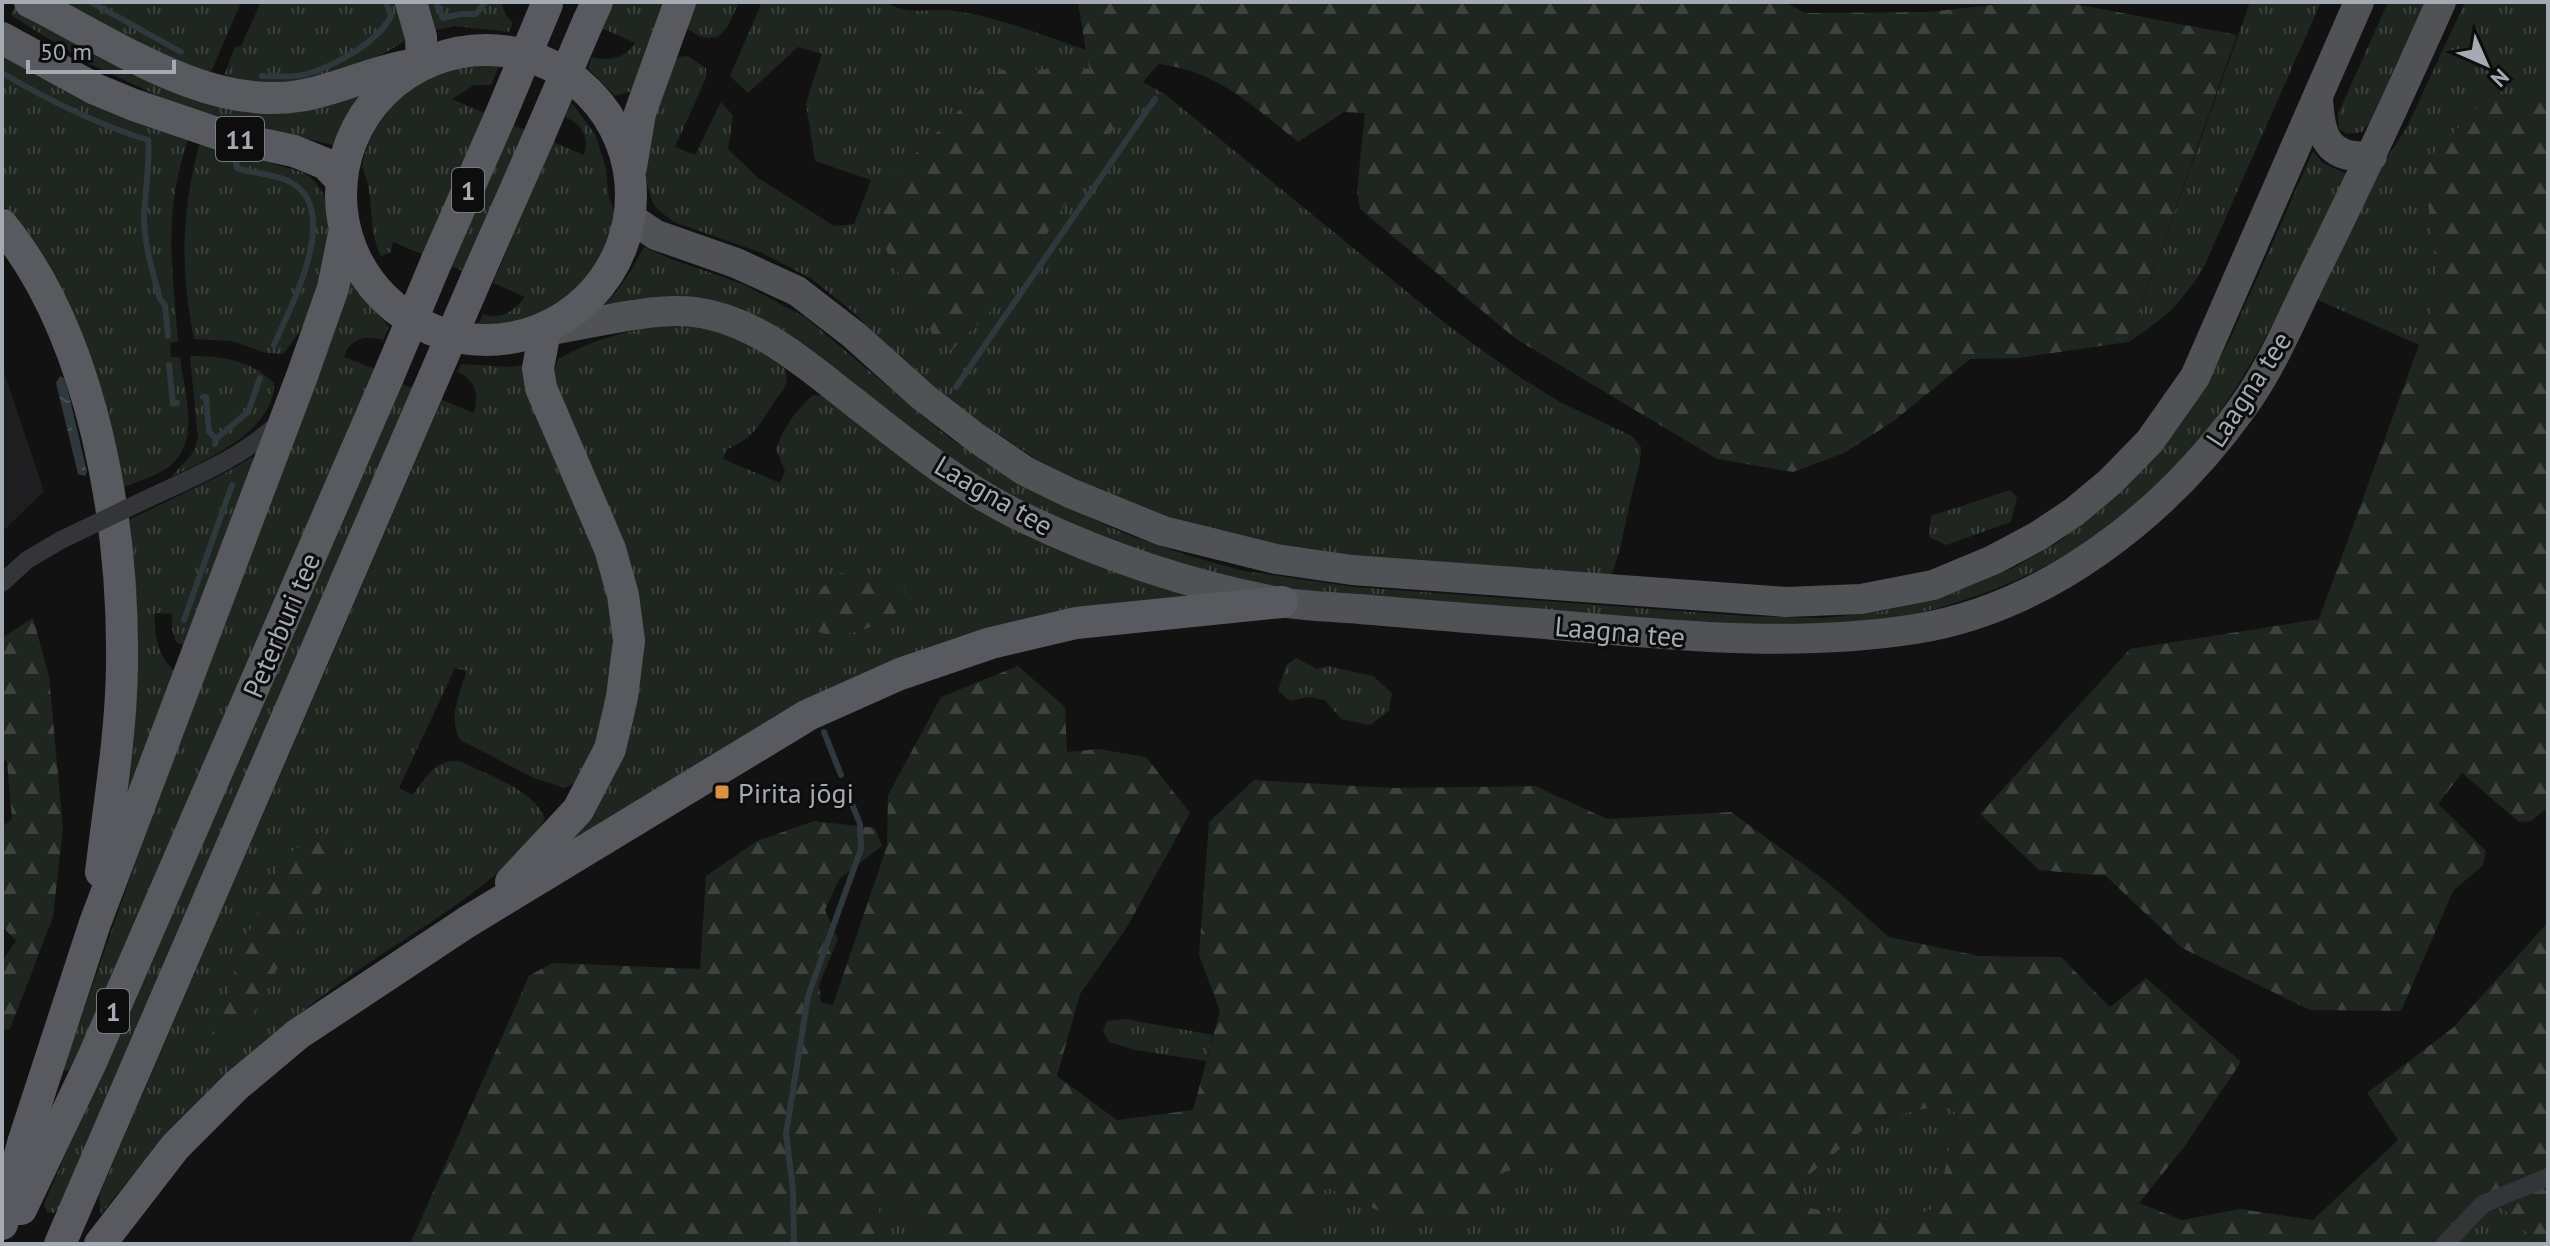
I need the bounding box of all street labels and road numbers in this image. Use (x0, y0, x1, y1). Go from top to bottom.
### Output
road number: 11 (216, 117, 264, 161)
road number: 1 (452, 168, 484, 212)
street label: Laagna tee (2197, 324, 2299, 454)
street label: Laagna tee (928, 446, 1060, 544)
street label: Peterburi tee (234, 547, 328, 703)
street label: Laagna tee (1553, 607, 1687, 655)
road number: 1 (97, 989, 129, 1033)

